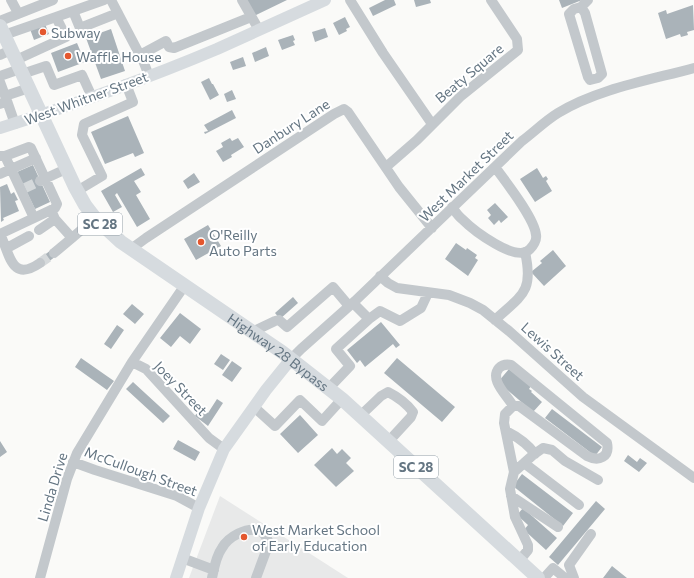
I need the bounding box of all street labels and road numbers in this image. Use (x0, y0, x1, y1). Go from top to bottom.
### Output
street label: Beaty Square (431, 40, 507, 106)
street label: West Whitner Street (22, 68, 150, 128)
street label: Danbury Lane (249, 95, 333, 157)
street label: West Market Street (415, 127, 517, 225)
road number: SC 28 (78, 213, 122, 235)
street label: Highway 28 Bypass (225, 309, 333, 394)
street label: Lewis Street (518, 318, 588, 384)
street label: Joey Street (151, 357, 211, 419)
street label: McCullough Street (82, 443, 200, 499)
street label: Linda Drive (33, 450, 71, 524)
road number: SC 28 (394, 456, 438, 478)

